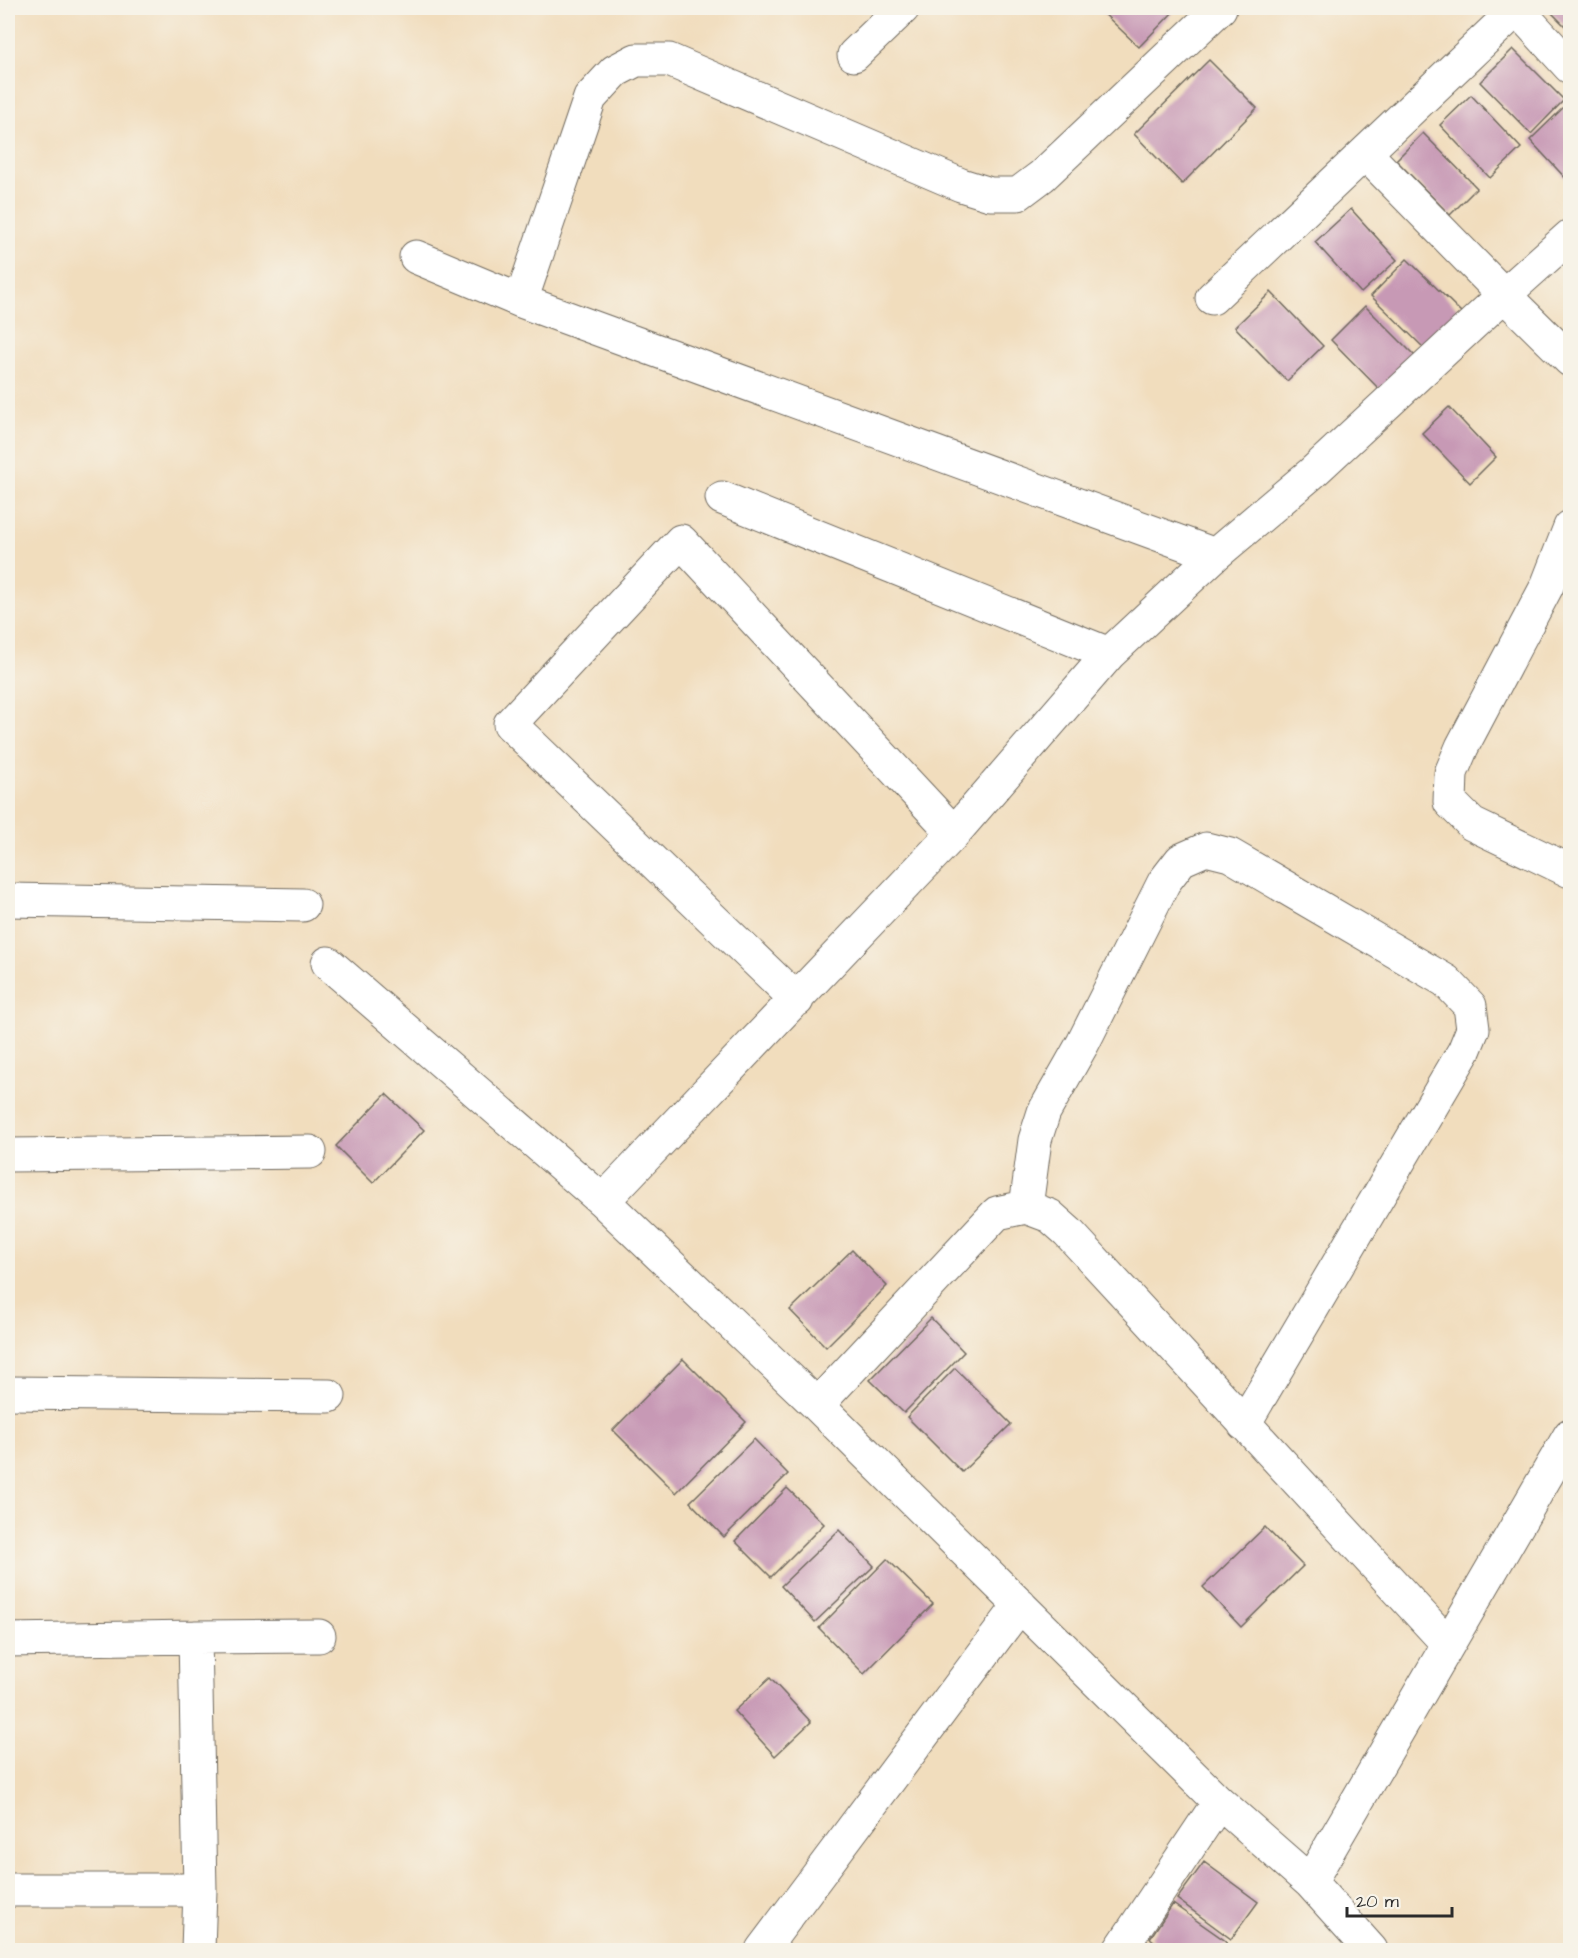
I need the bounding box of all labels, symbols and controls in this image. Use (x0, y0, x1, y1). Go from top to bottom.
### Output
scale bar (1347, 1880, 1452, 1918)
text: 20 m (1356, 1889, 1399, 1914)

